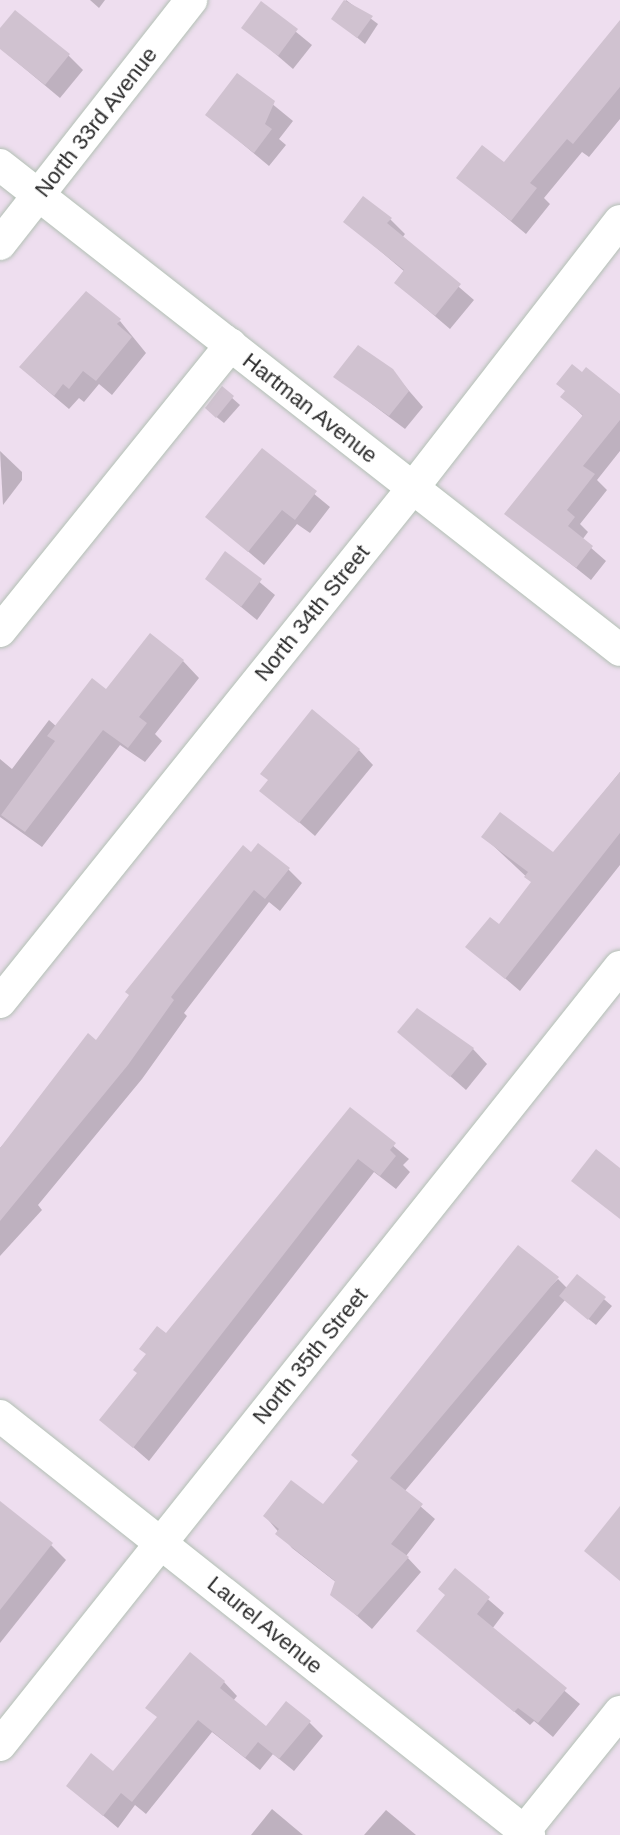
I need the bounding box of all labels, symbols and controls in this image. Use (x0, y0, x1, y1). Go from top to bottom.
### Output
street label: North 33rd Avenue (29, 41, 163, 203)
street label: Hartman Avenue (237, 347, 383, 469)
street label: North 34th Street (249, 540, 375, 686)
street label: North 35th Street (247, 1283, 373, 1429)
street label: Laurel Avenue (202, 1570, 328, 1680)

